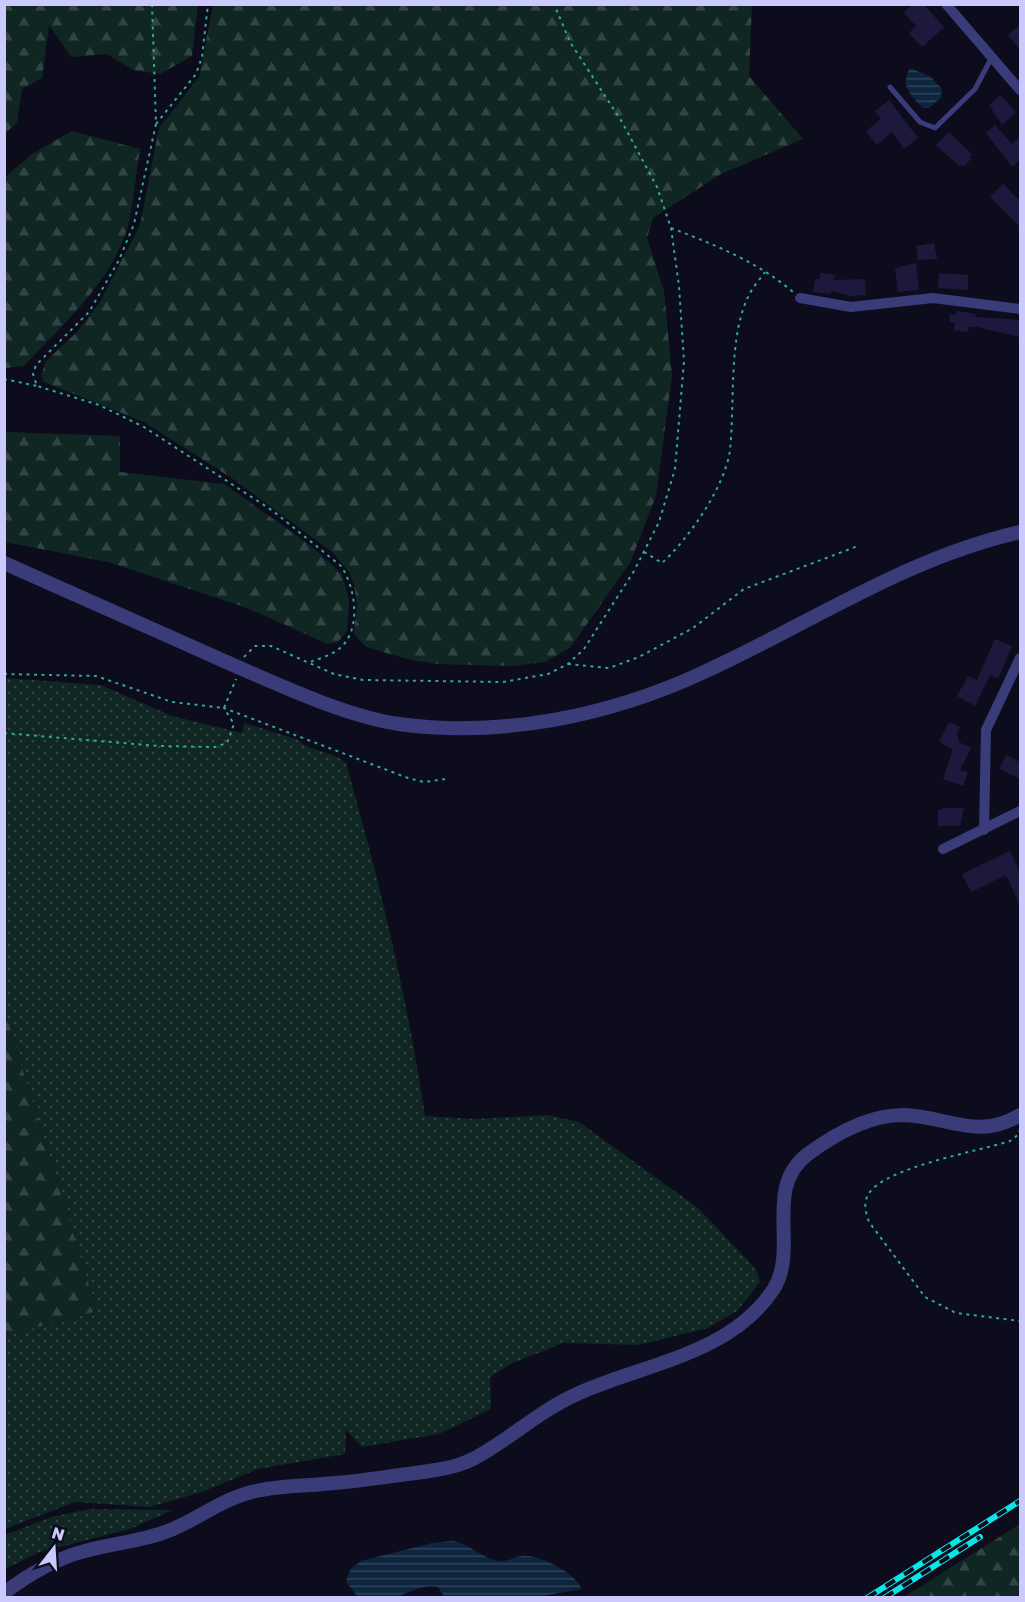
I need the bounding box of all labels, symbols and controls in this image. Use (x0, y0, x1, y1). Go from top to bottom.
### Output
north arrow (24, 1518, 84, 1578)
text: N (50, 1522, 67, 1545)

